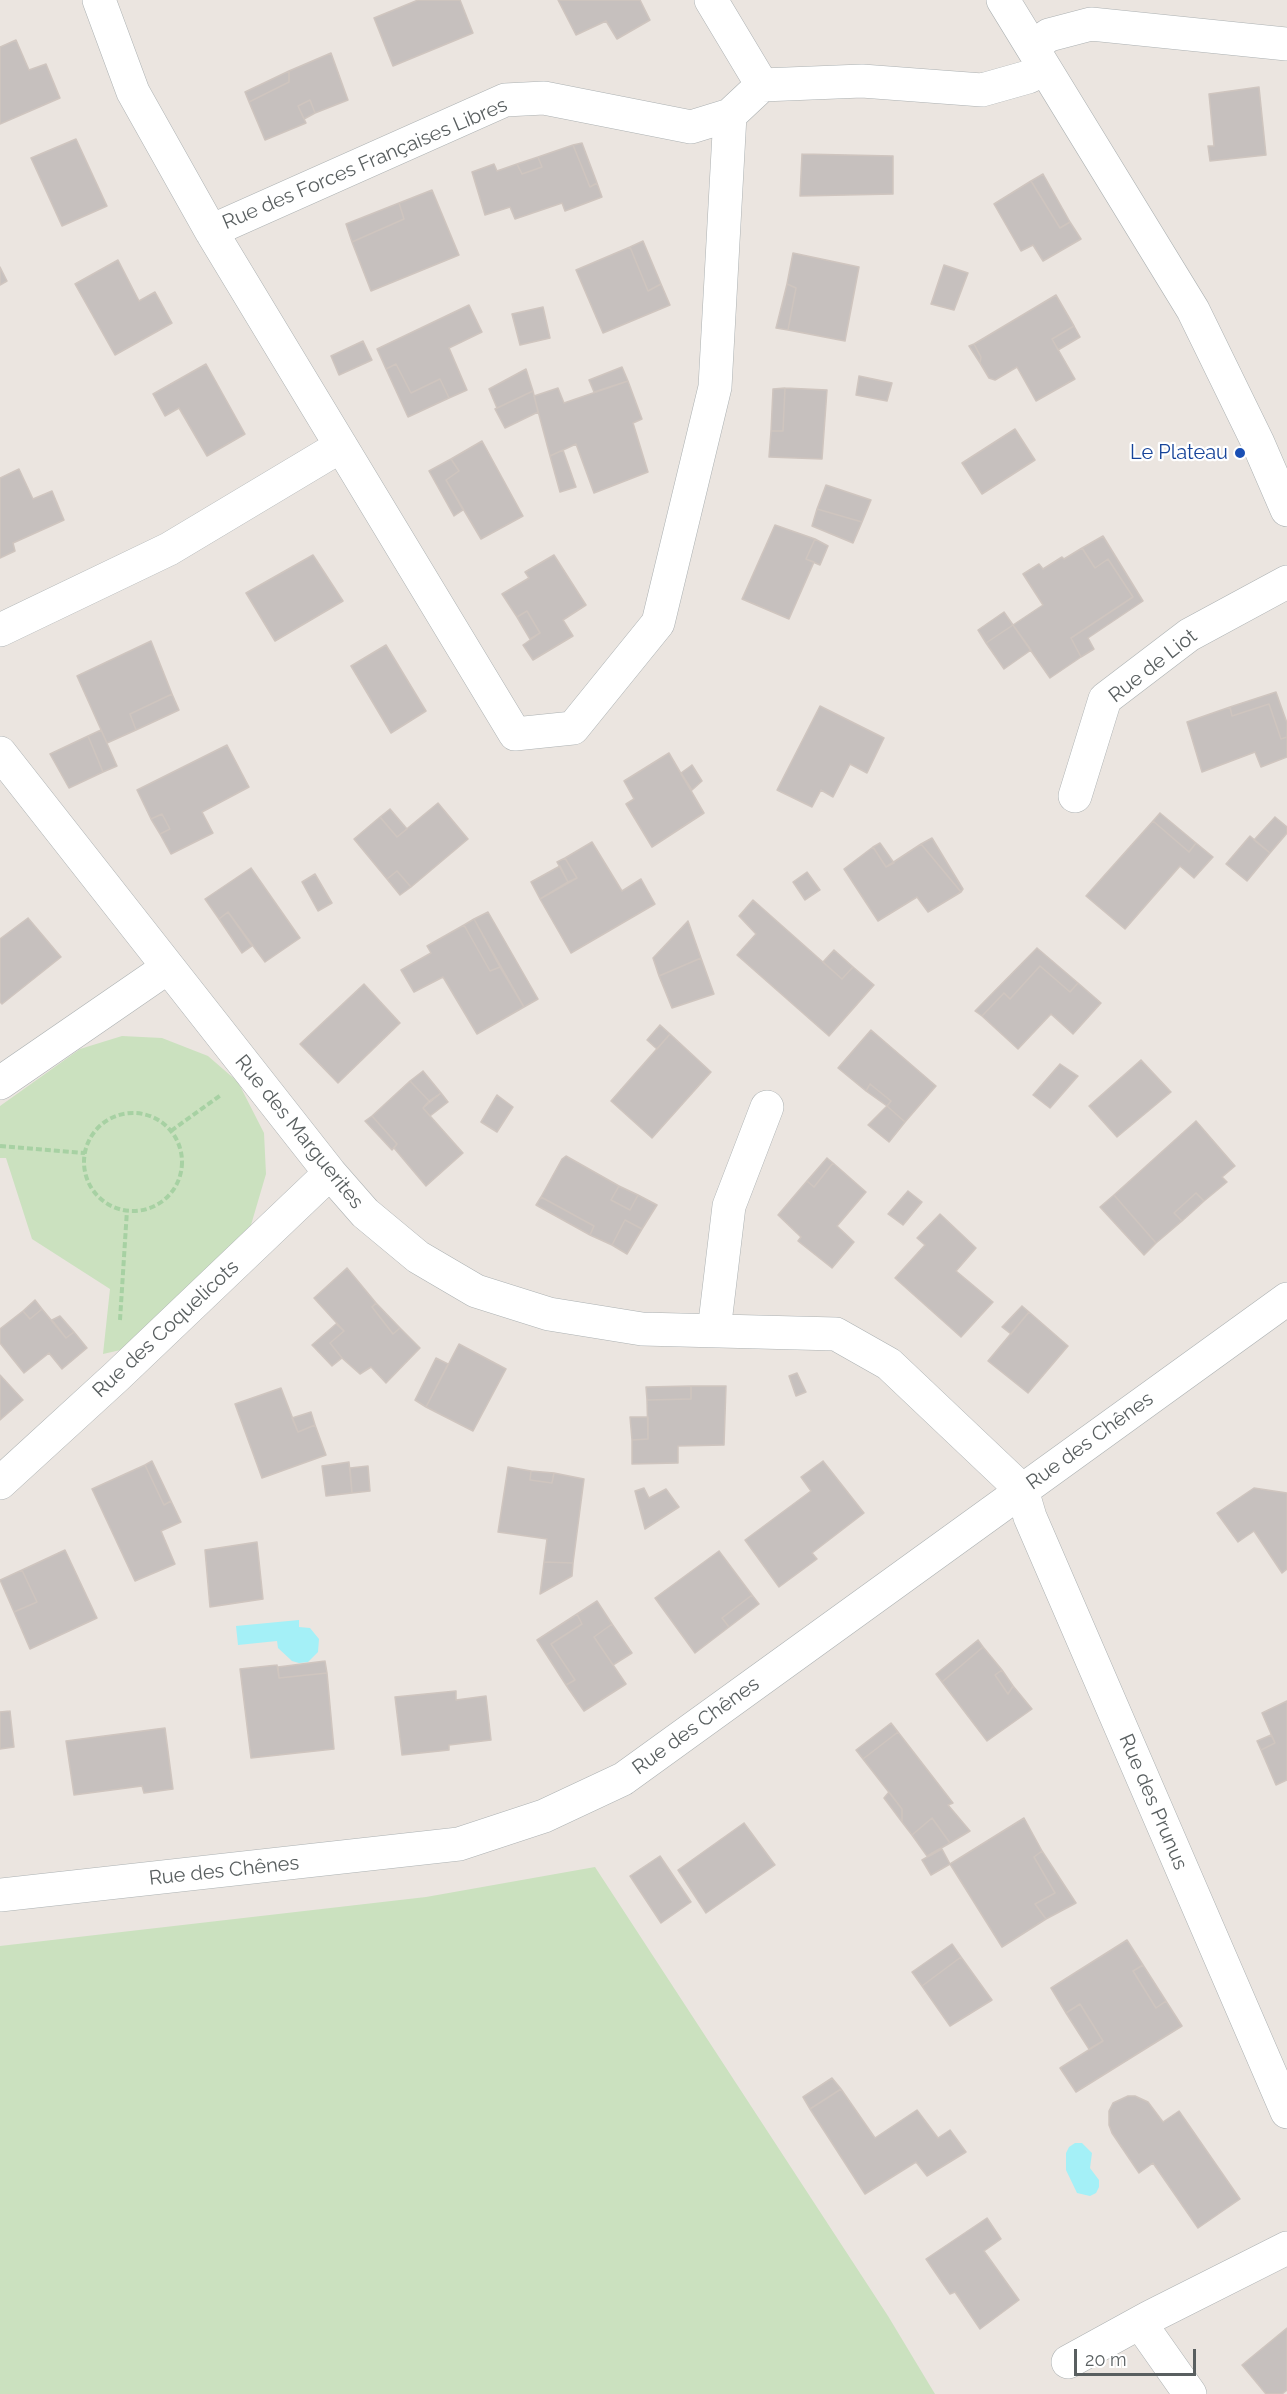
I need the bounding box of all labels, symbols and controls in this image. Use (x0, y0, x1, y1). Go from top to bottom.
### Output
street label: Rue des Forces Françaises Libres (219, 93, 511, 235)
place label: Le Plateau (1130, 441, 1228, 465)
marker: Le Plateau (1233, 446, 1247, 460)
street label: Rue de Liot (1104, 624, 1202, 708)
street label: Rue des Marguerites (230, 1050, 368, 1214)
street label: Rue des Coquelicots (88, 1255, 244, 1403)
street label: Rue des Chênes (1022, 1387, 1158, 1495)
street label: Rue des Chênes (628, 1672, 764, 1780)
street label: Rue des Prunus (1114, 1731, 1192, 1873)
street label: Rue des Chênes (148, 1851, 300, 1891)
scale bar (1077, 2337, 1198, 2375)
text: 20 m (1085, 2349, 1127, 2370)

